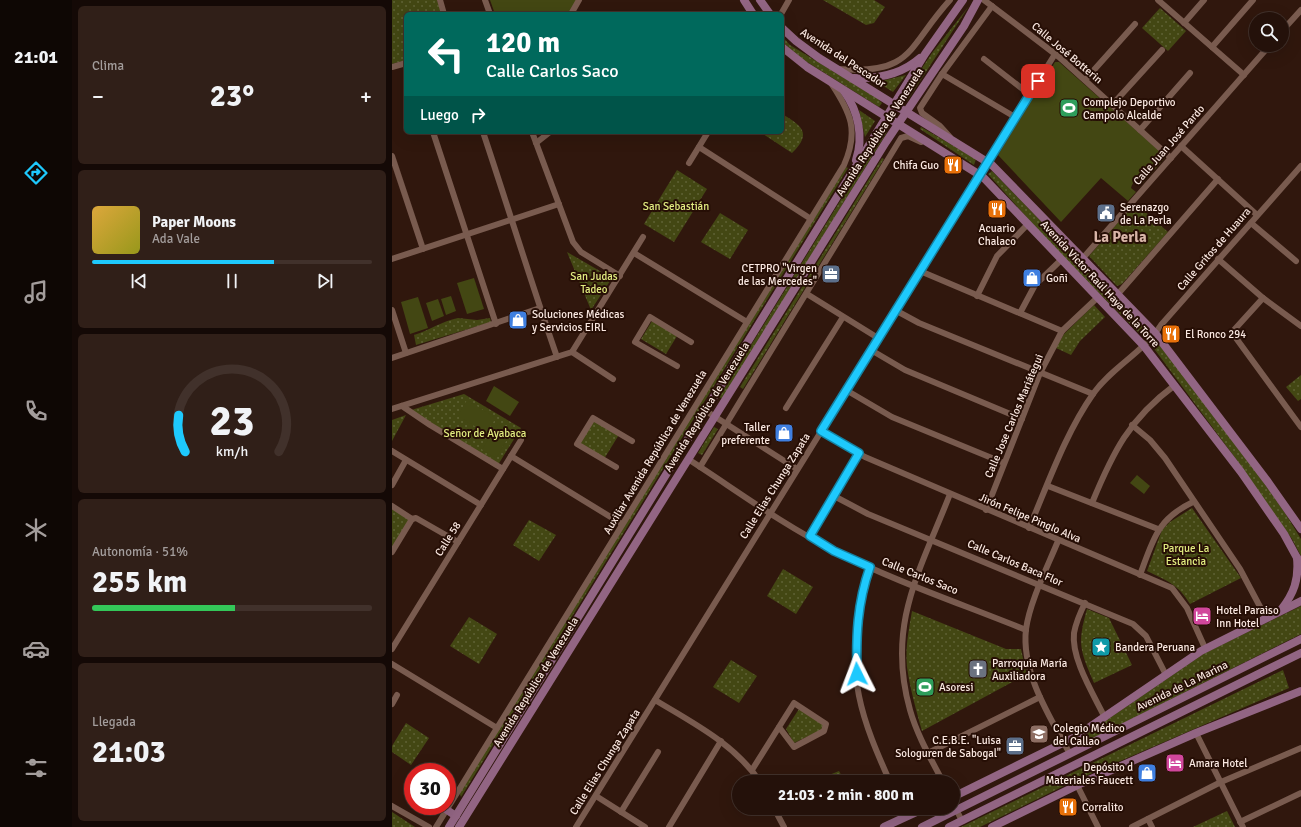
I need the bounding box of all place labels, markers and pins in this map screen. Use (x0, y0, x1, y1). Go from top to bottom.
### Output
pin (1021, 64, 1055, 98)
place label: Complejo Deportivo Campolo Alcalde (1083, 96, 1176, 122)
sports icon: Complejo Deportivo Campolo Alcalde (1058, 97, 1080, 119)
restaurant icon: Chifa Guo (942, 154, 964, 176)
place label: Chifa Guo (893, 159, 939, 172)
restaurant icon: Acuario Chalaco (986, 198, 1008, 220)
place label: Serenazgo de La Perla (1120, 201, 1172, 227)
public building icon: Serenazgo de La Perla (1095, 202, 1117, 224)
place label: Acuario Chalaco (978, 222, 1016, 248)
place label: CETPRO "Virgen de las Mercedes" (738, 262, 817, 288)
office icon: CETPRO "Virgen de las Mercedes" (820, 263, 842, 285)
shop icon: Goñi (1021, 267, 1043, 289)
place label: Goñi (1046, 272, 1068, 285)
place label: Soluciones Médicas y Servicios EIRL (532, 308, 625, 334)
shop icon: Soluciones Médicas y Servicios EIRL (507, 309, 529, 331)
restaurant icon: El Ronco 294 (1160, 323, 1182, 345)
place label: El Ronco 294 (1185, 328, 1246, 341)
place label: Taller preferente (721, 421, 770, 447)
shop icon: Taller preferente (773, 422, 795, 444)
place label: Hotel Paraiso Inn Hotel (1216, 604, 1279, 630)
hotel icon: Hotel Paraiso Inn Hotel (1191, 605, 1213, 627)
place icon: Bandera Peruana (1090, 636, 1112, 658)
place label: Bandera Peruana (1115, 641, 1196, 654)
place label: Parroquia María Auxiliadora (992, 657, 1068, 683)
church icon: Parroquia María Auxiliadora (967, 658, 989, 680)
sports icon: Asoresi (914, 676, 936, 698)
place label: Asoresi (939, 681, 973, 694)
place label: Colegio Médico del Callao (1053, 722, 1125, 748)
school or university icon: Colegio Médico del Callao (1028, 723, 1050, 745)
place label: C.E.B.E. "Luisa Sologuren de Sabogal" (895, 734, 1001, 760)
office icon: C.E.B.E. "Luisa Sologuren de Sabogal" (1004, 735, 1026, 757)
hotel icon: Amara Hotel (1164, 752, 1186, 774)
place label: Amara Hotel (1189, 757, 1248, 770)
place label: Depósito d Materiales Faucett (1045, 761, 1133, 787)
shop icon: Depósito d Materiales Faucett (1136, 762, 1158, 784)
restaurant icon: Corralito (1057, 796, 1079, 818)
place label: Corralito (1082, 801, 1124, 814)

